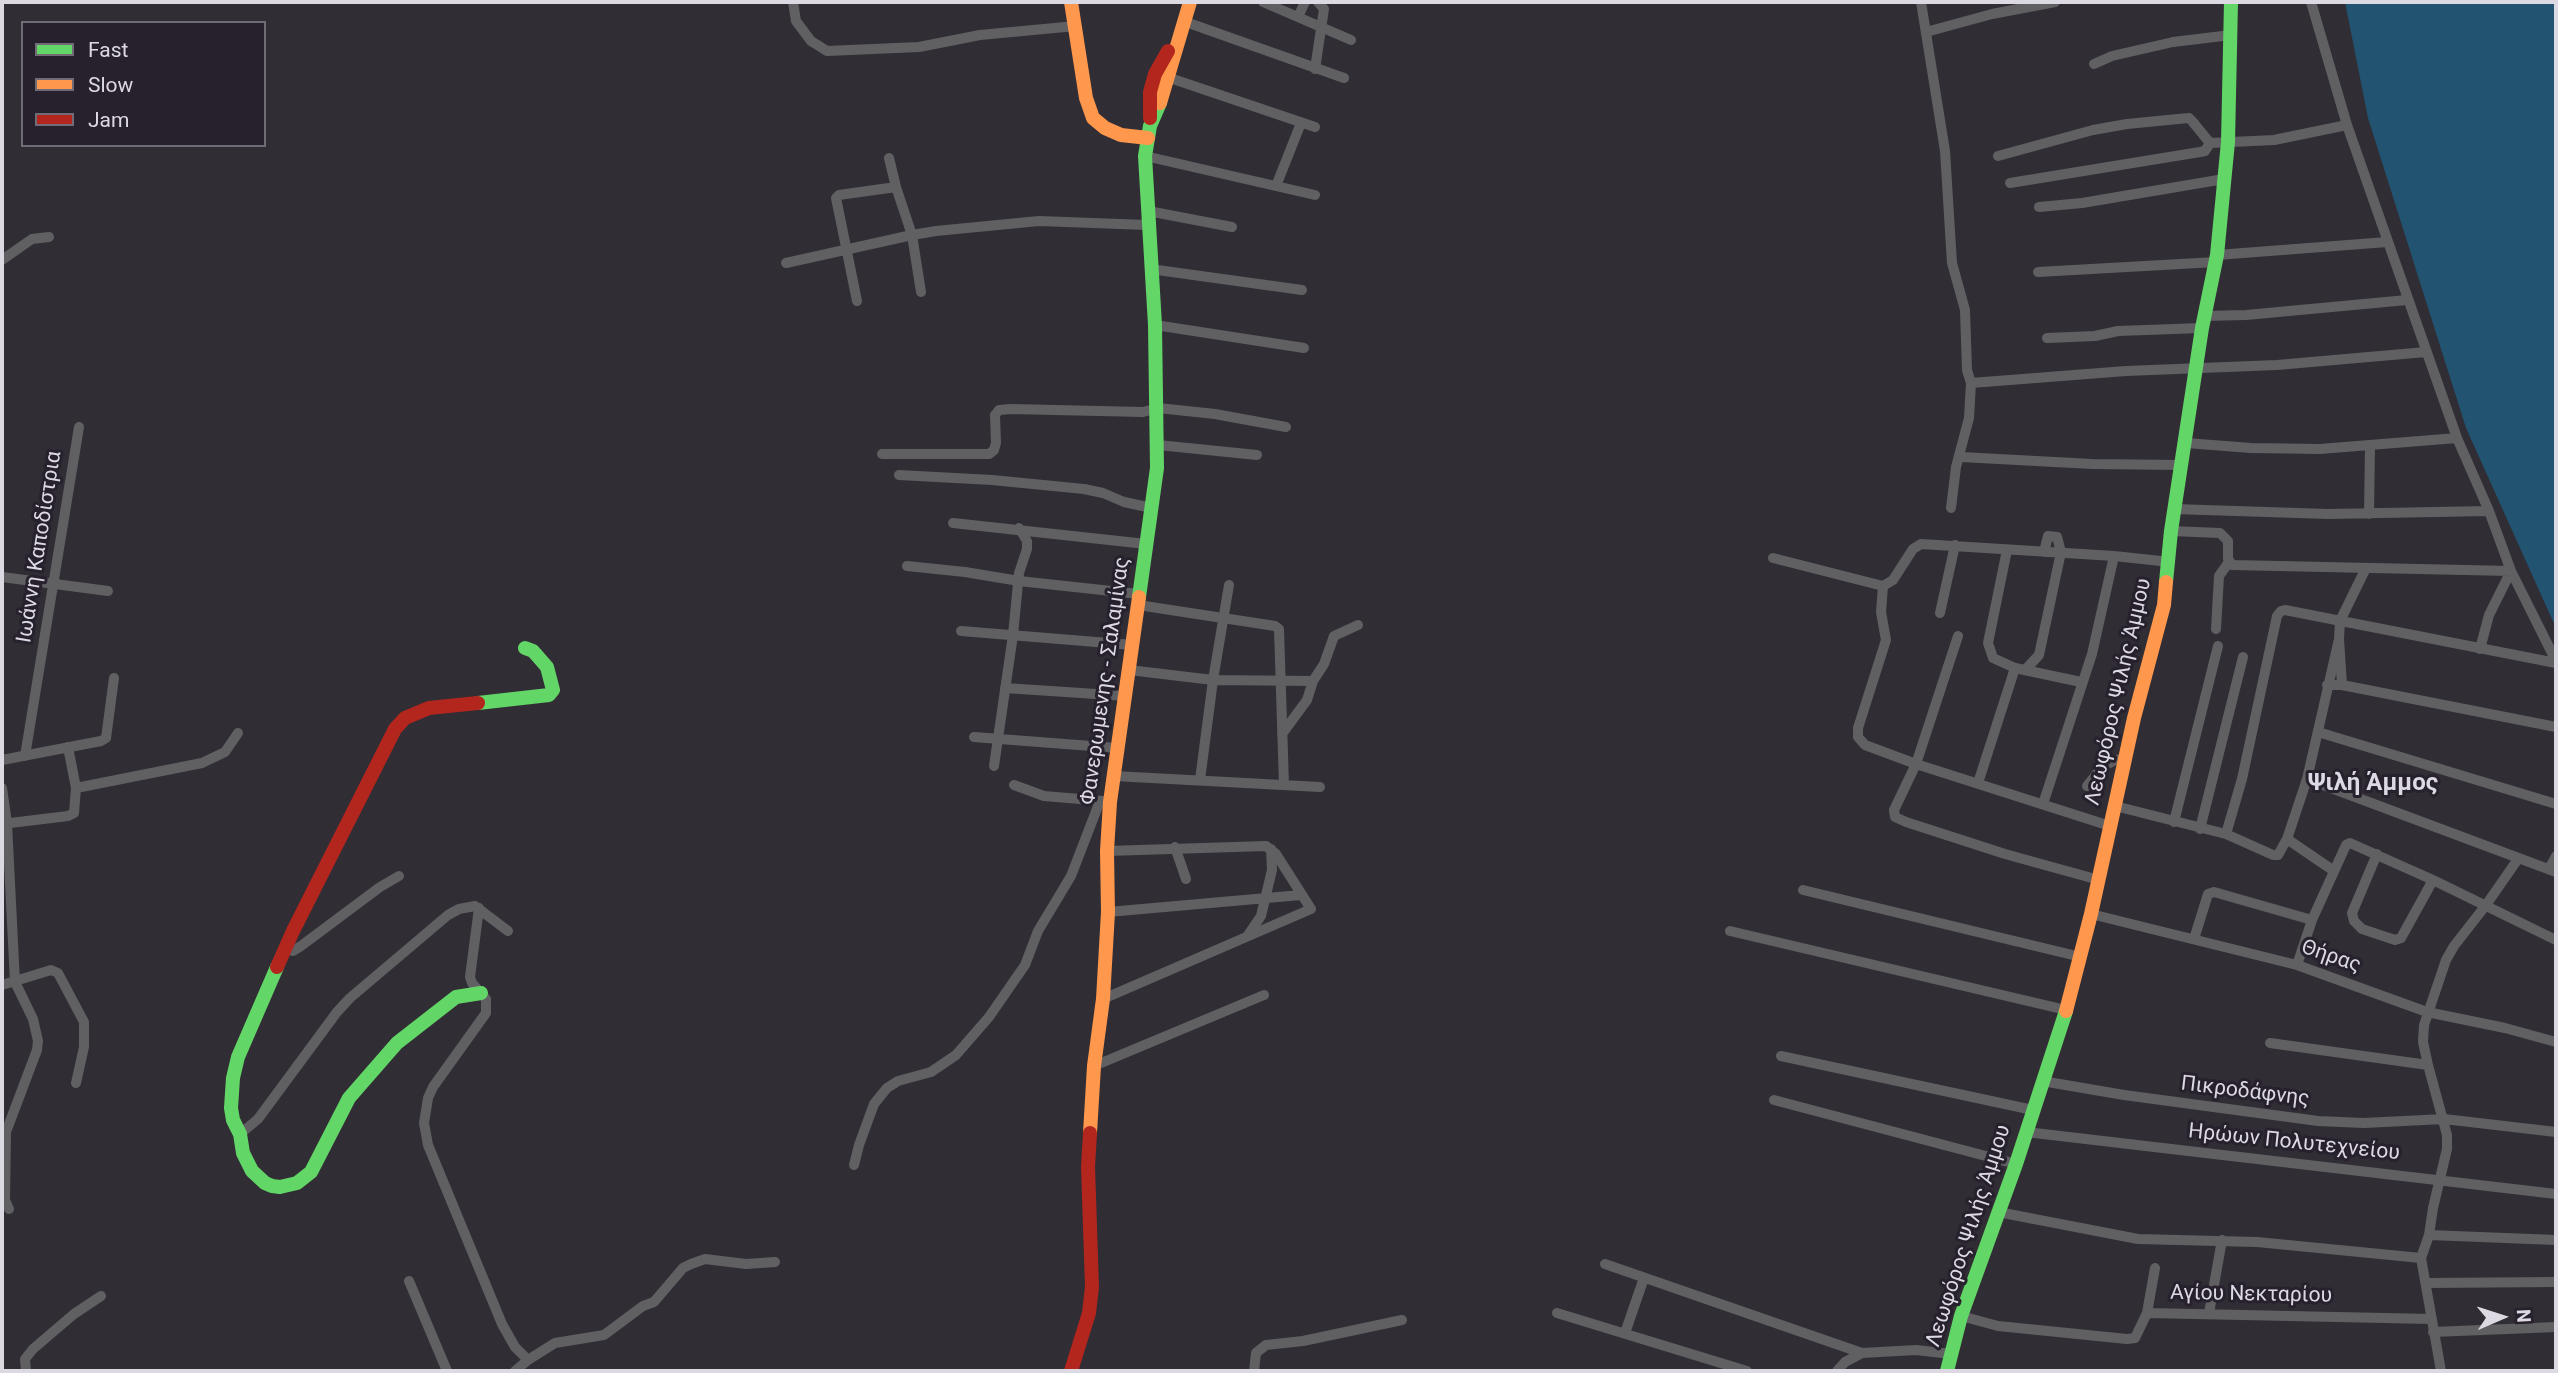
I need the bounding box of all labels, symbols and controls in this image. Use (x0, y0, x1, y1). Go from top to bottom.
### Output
legend (21, 21, 266, 147)
text: Fast (88, 38, 128, 62)
text: Slow (88, 73, 133, 97)
text: Jam (88, 108, 129, 132)
street label: Ιωάννη Καποδίστρια (12, 449, 68, 645)
street label: Φανερωμενης - Σαλαμίνας (1076, 556, 1136, 806)
street label: Λεωφόρος Ψιλής Άμμου (2081, 576, 2157, 808)
district label: Ψιλή Άμμος (2308, 770, 2438, 798)
street label: Θήρας (2298, 935, 2364, 979)
street label: Πικροδάφνης (2179, 1072, 2311, 1112)
street label: Ηρώων Πολυτεχνείου (2187, 1119, 2401, 1167)
street label: Λεωφόρος Ψιλής Άμμου (1921, 1122, 2017, 1350)
street label: Αγίου Νεκταρίου (2170, 1281, 2332, 1309)
north arrow (2467, 1282, 2537, 1352)
text: N (2512, 1309, 2535, 1323)

